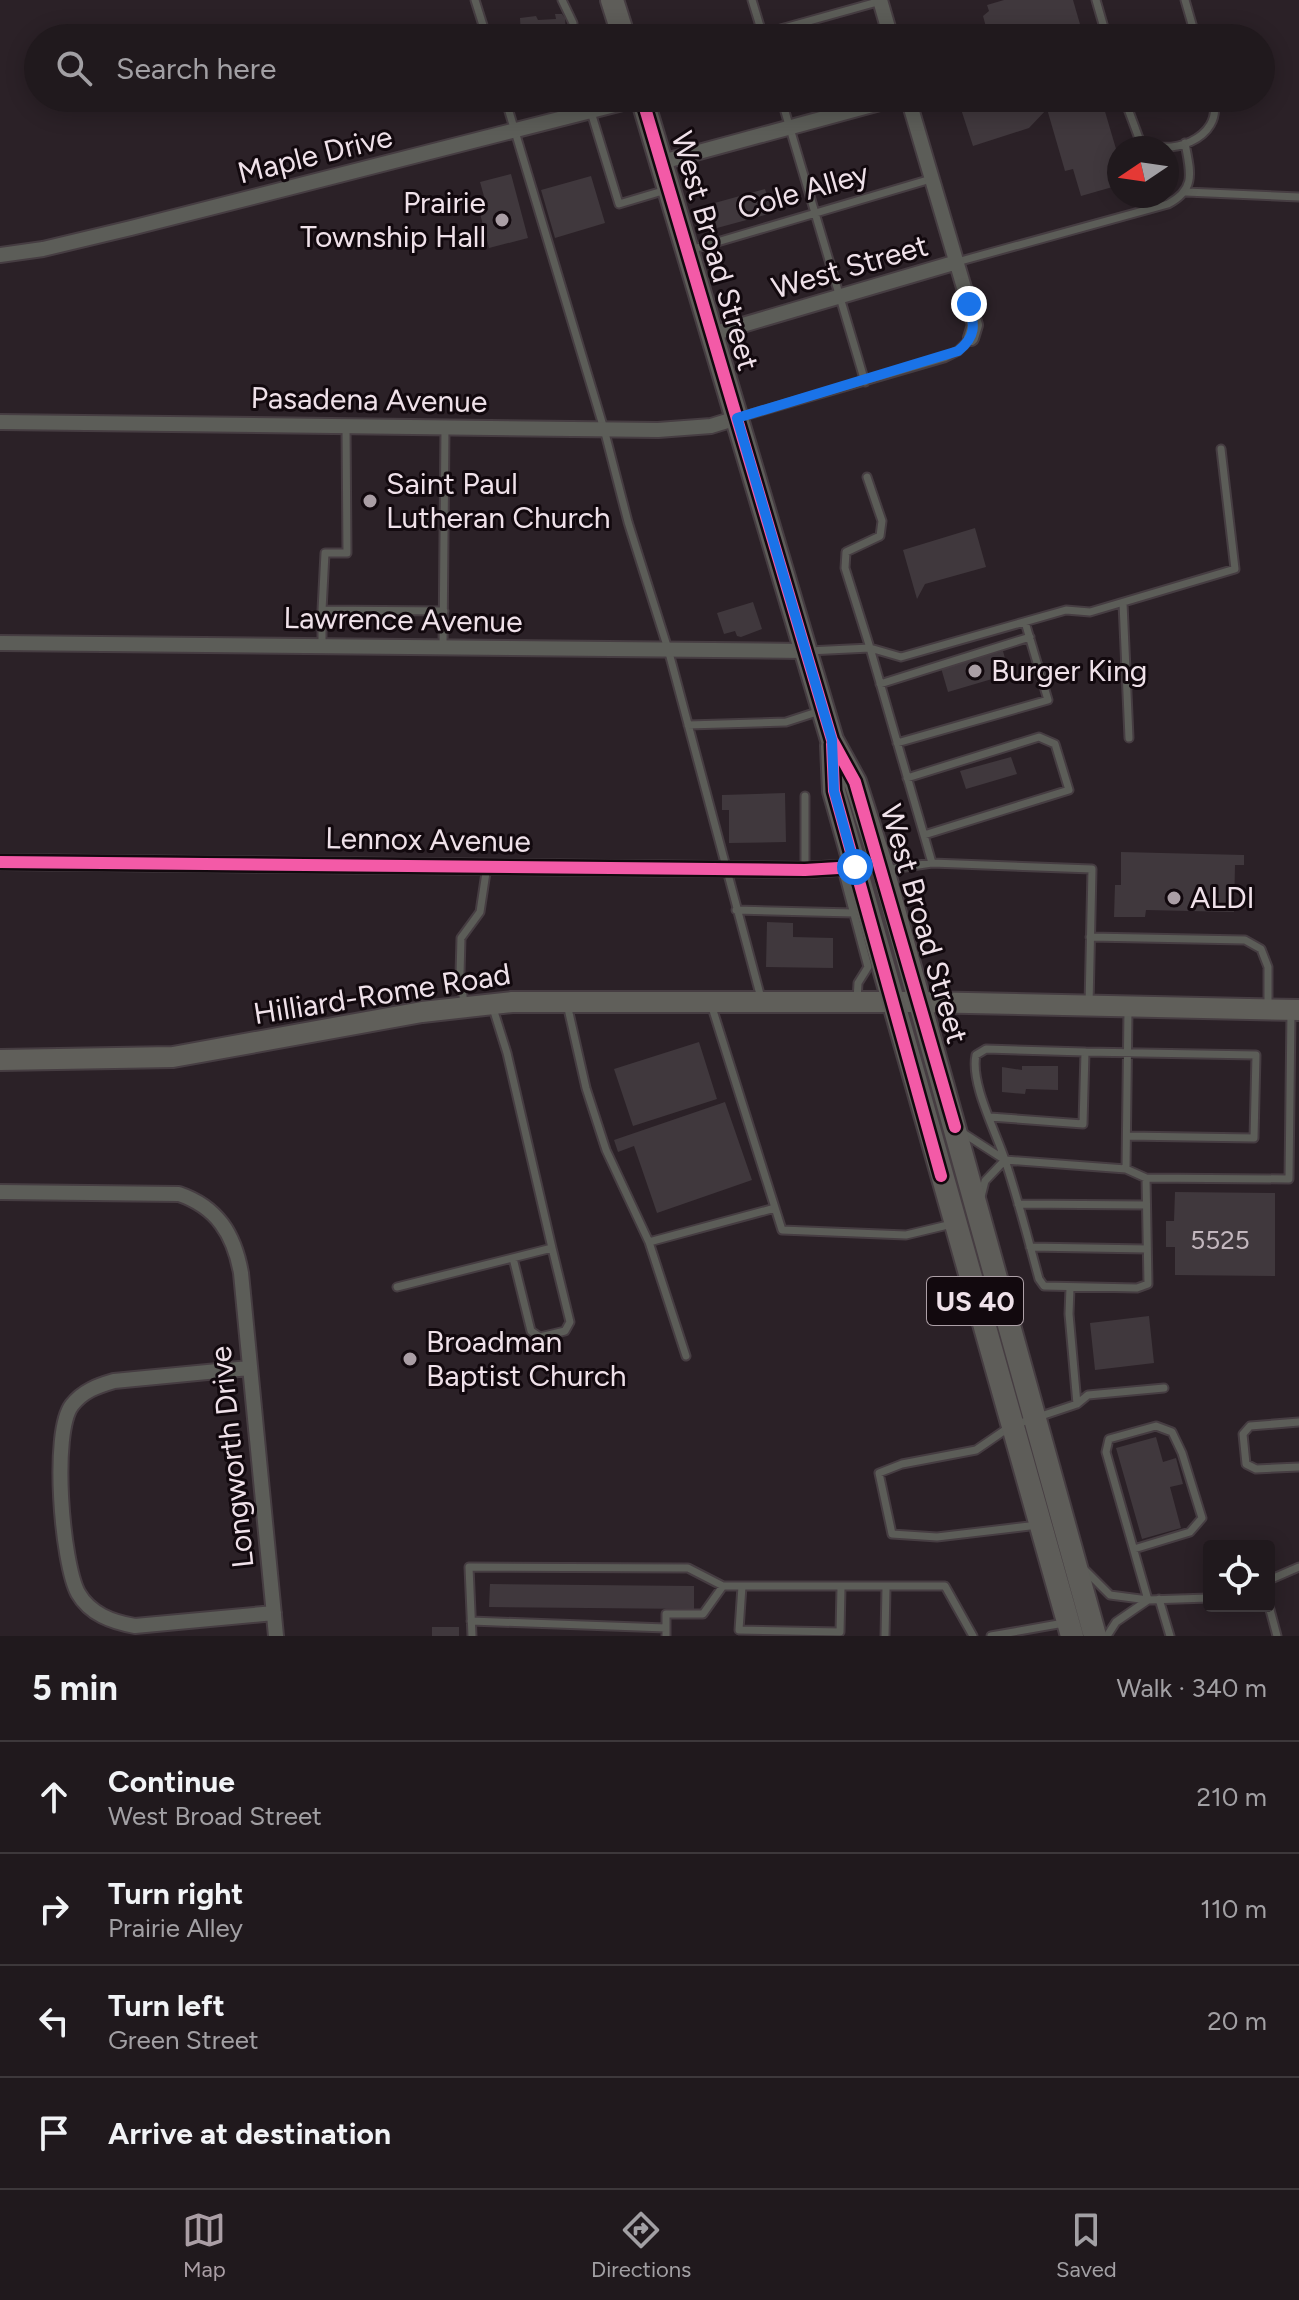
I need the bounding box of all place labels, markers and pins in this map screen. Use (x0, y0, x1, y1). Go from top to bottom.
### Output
place label: Prairie Township Hall (300, 184, 486, 255)
marker: Prairie Township Hall (493, 211, 511, 229)
place label: Saint Paul Lutheran Church (386, 465, 611, 536)
marker: Saint Paul Lutheran Church (361, 492, 379, 510)
place label: Burger King (991, 652, 1147, 689)
marker: Burger King (966, 662, 984, 680)
place label: ALDI (1190, 879, 1255, 916)
marker: ALDI (1165, 889, 1183, 907)
place label: Broadman Baptist Church (426, 1323, 627, 1394)
marker: Broadman Baptist Church (401, 1350, 419, 1368)

